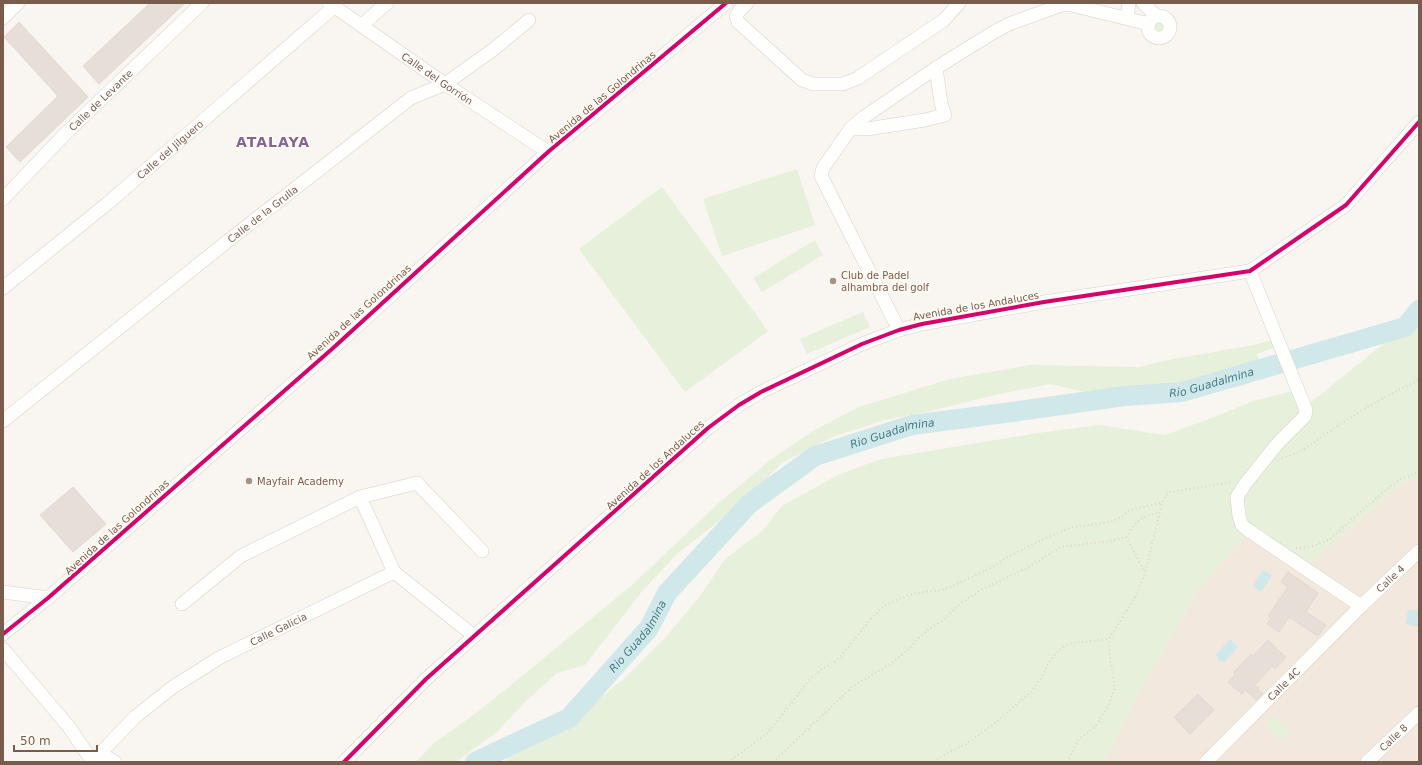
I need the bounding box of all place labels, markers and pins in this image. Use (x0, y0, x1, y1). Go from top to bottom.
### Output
place label: Club de Padel alhambra del golf (841, 270, 930, 293)
marker: Club de Padel alhambra del golf (828, 276, 838, 286)
marker: Mayfair Academy (244, 476, 254, 486)
place label: Mayfair Academy (257, 476, 344, 487)

